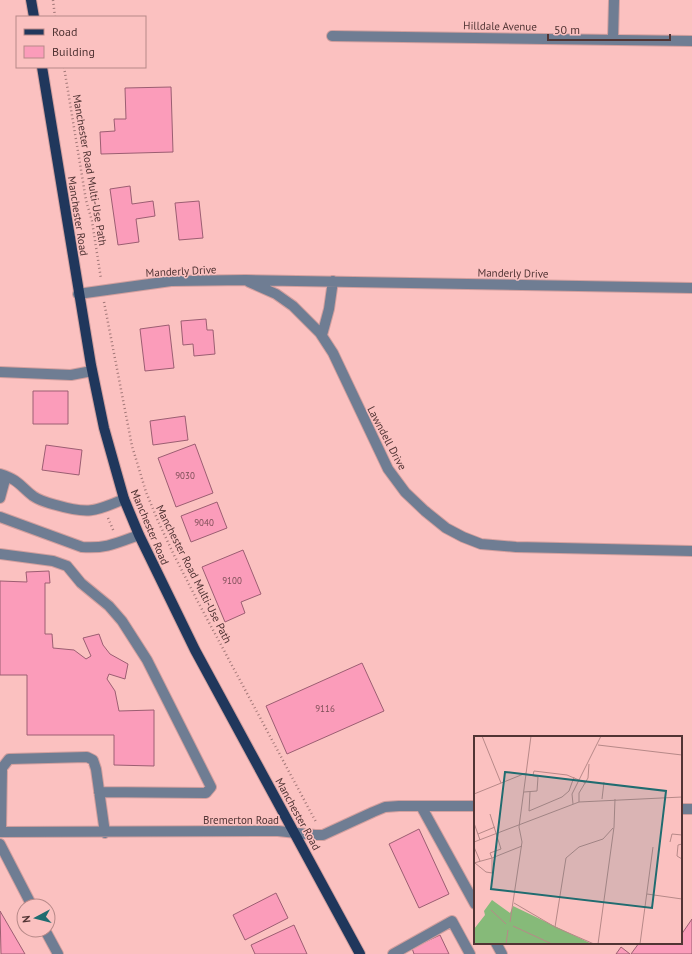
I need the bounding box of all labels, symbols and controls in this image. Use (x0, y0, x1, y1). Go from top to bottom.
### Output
legend (16, 16, 146, 68)
scale bar (548, 16, 670, 42)
street label: Hilldale Avenue (463, 18, 537, 34)
text: 50 m (554, 22, 580, 37)
text: Road (52, 24, 77, 39)
text: Building (52, 44, 95, 59)
street label: Manchester Road Multi-Use Path (70, 93, 110, 247)
street label: Manchester Road (65, 175, 91, 257)
street label: Manderly Drive (145, 262, 217, 280)
street label: Manderly Drive (477, 265, 549, 281)
street label: Lawndell Drive (364, 404, 410, 473)
house number: 9030 (175, 470, 195, 481)
street label: Manchester Road (128, 487, 172, 567)
street label: Manchester Road Multi-Use Path (153, 503, 235, 645)
house number: 9040 (194, 517, 214, 528)
house number: 9100 (222, 575, 242, 586)
house number: 9116 (315, 703, 335, 714)
inset map (474, 736, 682, 944)
street label: Manchester Road (272, 775, 324, 853)
street label: Bremerton Road (203, 813, 279, 827)
north arrow (16, 898, 56, 938)
text: N (19, 915, 33, 924)

